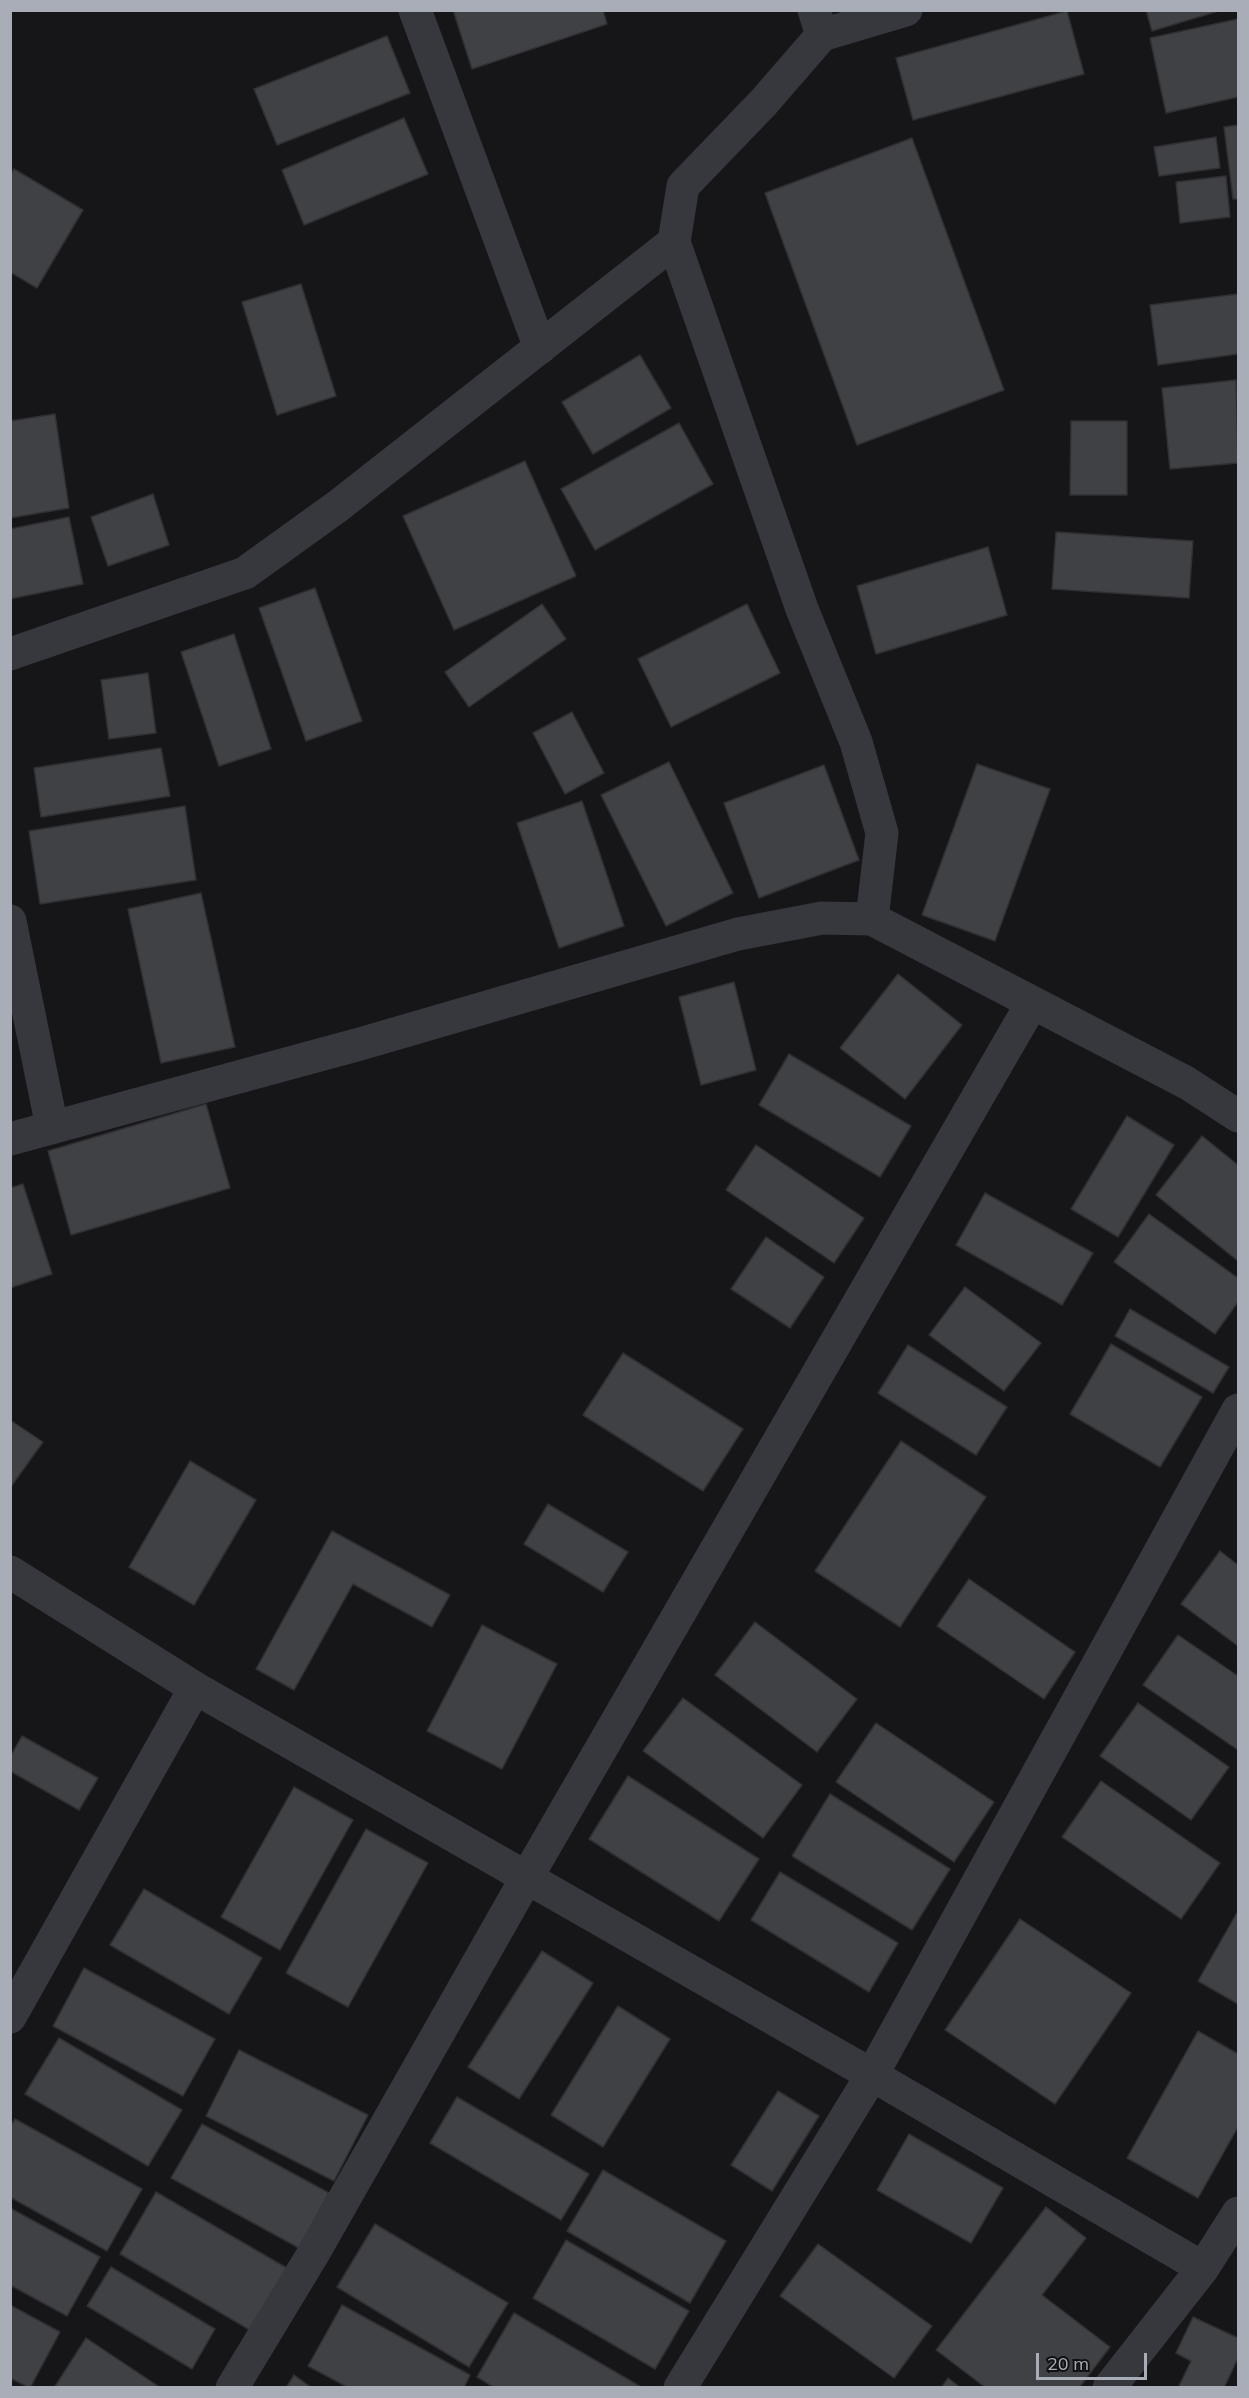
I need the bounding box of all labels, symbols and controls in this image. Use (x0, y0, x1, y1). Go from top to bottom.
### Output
scale bar (1039, 2341, 1150, 2379)
text: 20 m (1047, 2352, 1089, 2375)

